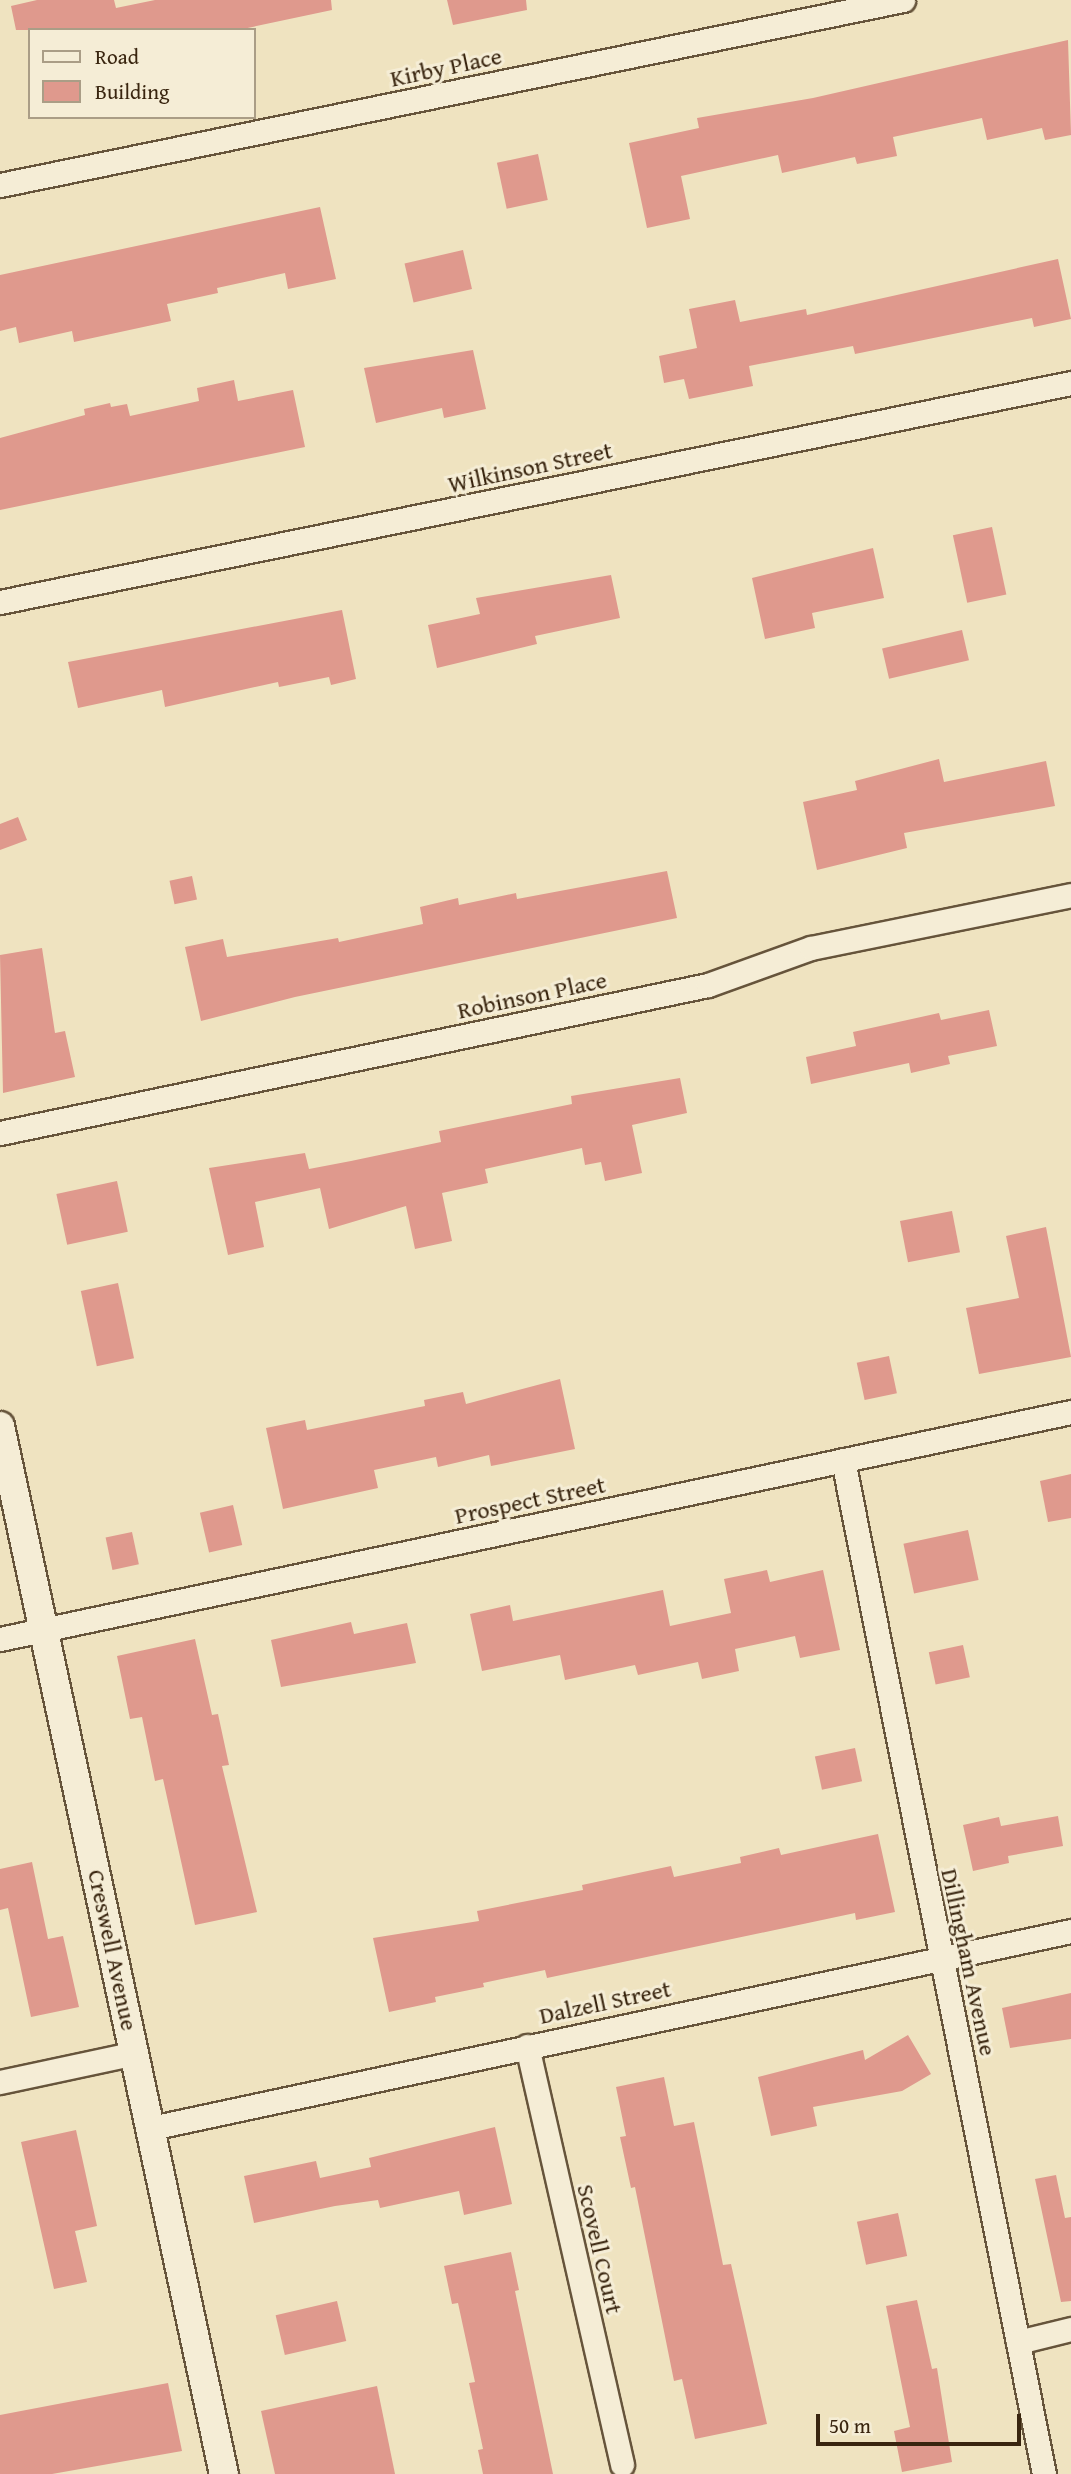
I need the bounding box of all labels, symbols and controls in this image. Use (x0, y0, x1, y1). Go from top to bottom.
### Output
legend (28, 28, 256, 119)
text: Road (95, 41, 139, 72)
street label: Kirby Place (388, 41, 504, 93)
text: Building (95, 76, 169, 107)
street label: Wilkinson Street (445, 435, 615, 499)
street label: Robinson Place (455, 965, 609, 1025)
street label: Prospect Street (452, 1470, 608, 1530)
street label: Dillingham Avenue (935, 1866, 1003, 2058)
street label: Creswell Avenue (82, 1867, 144, 2033)
street label: Dalzell Street (537, 1974, 673, 2030)
street label: Scovell Court (571, 2181, 629, 2317)
scale bar (819, 2400, 1024, 2444)
text: 50 m (829, 2410, 871, 2441)

